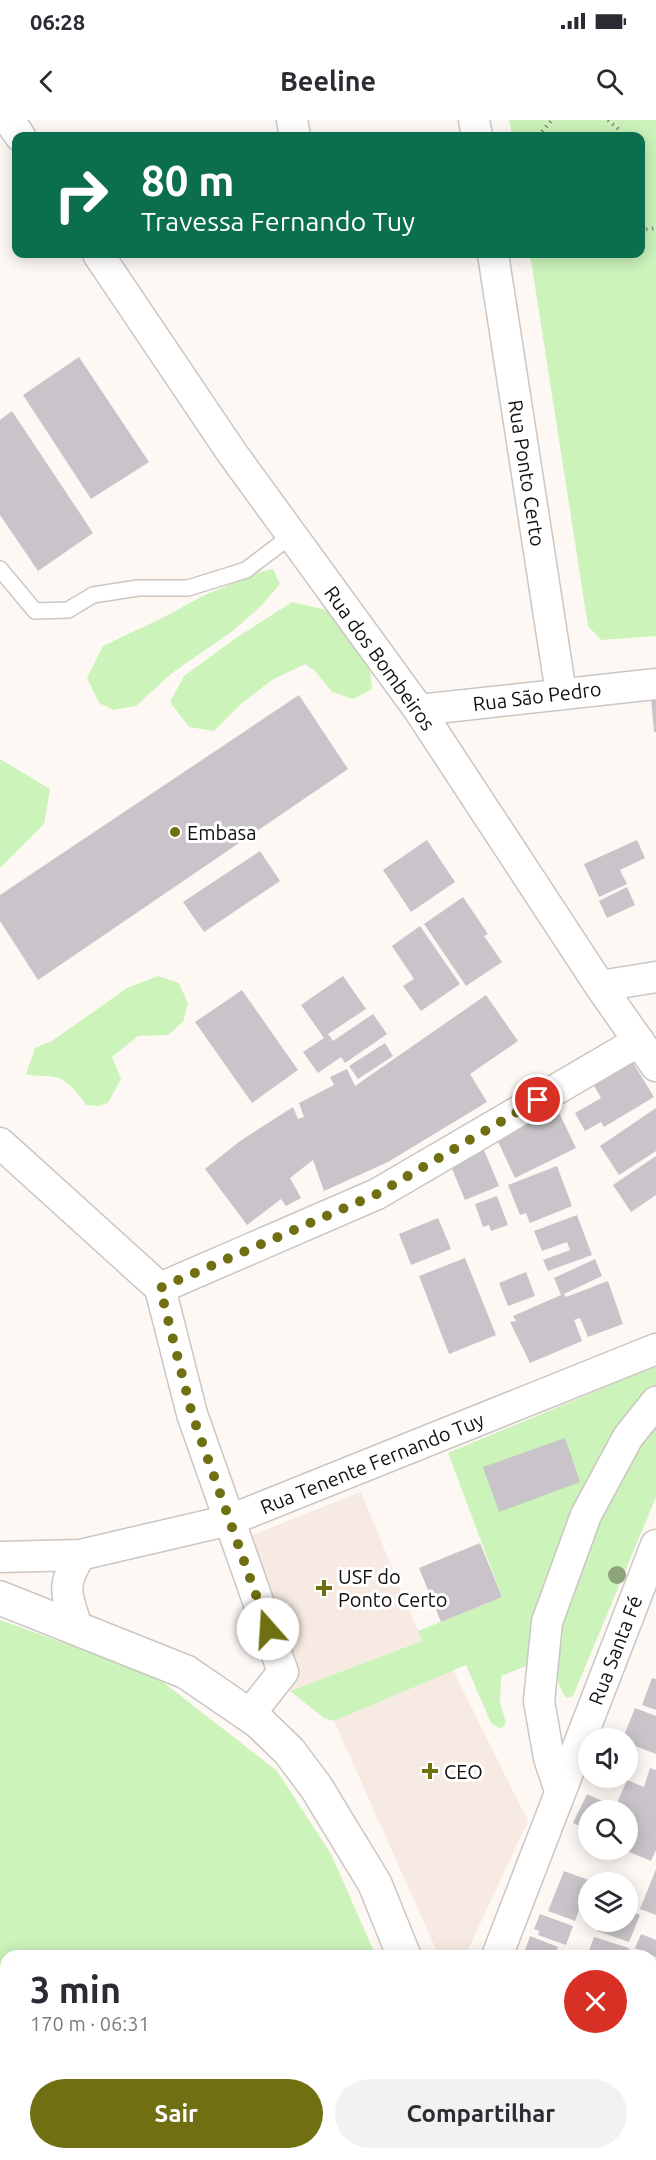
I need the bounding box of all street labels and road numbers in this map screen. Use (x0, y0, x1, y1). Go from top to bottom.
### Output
street label: Rua Ponto Certo (504, 398, 550, 548)
street label: Rua dos Bombeiros (320, 581, 440, 735)
street label: Rua São Pedro (471, 677, 603, 715)
street label: Rua Tenente Fernando Tuy (257, 1407, 487, 1518)
street label: Rua Santa Fé (584, 1592, 646, 1708)

